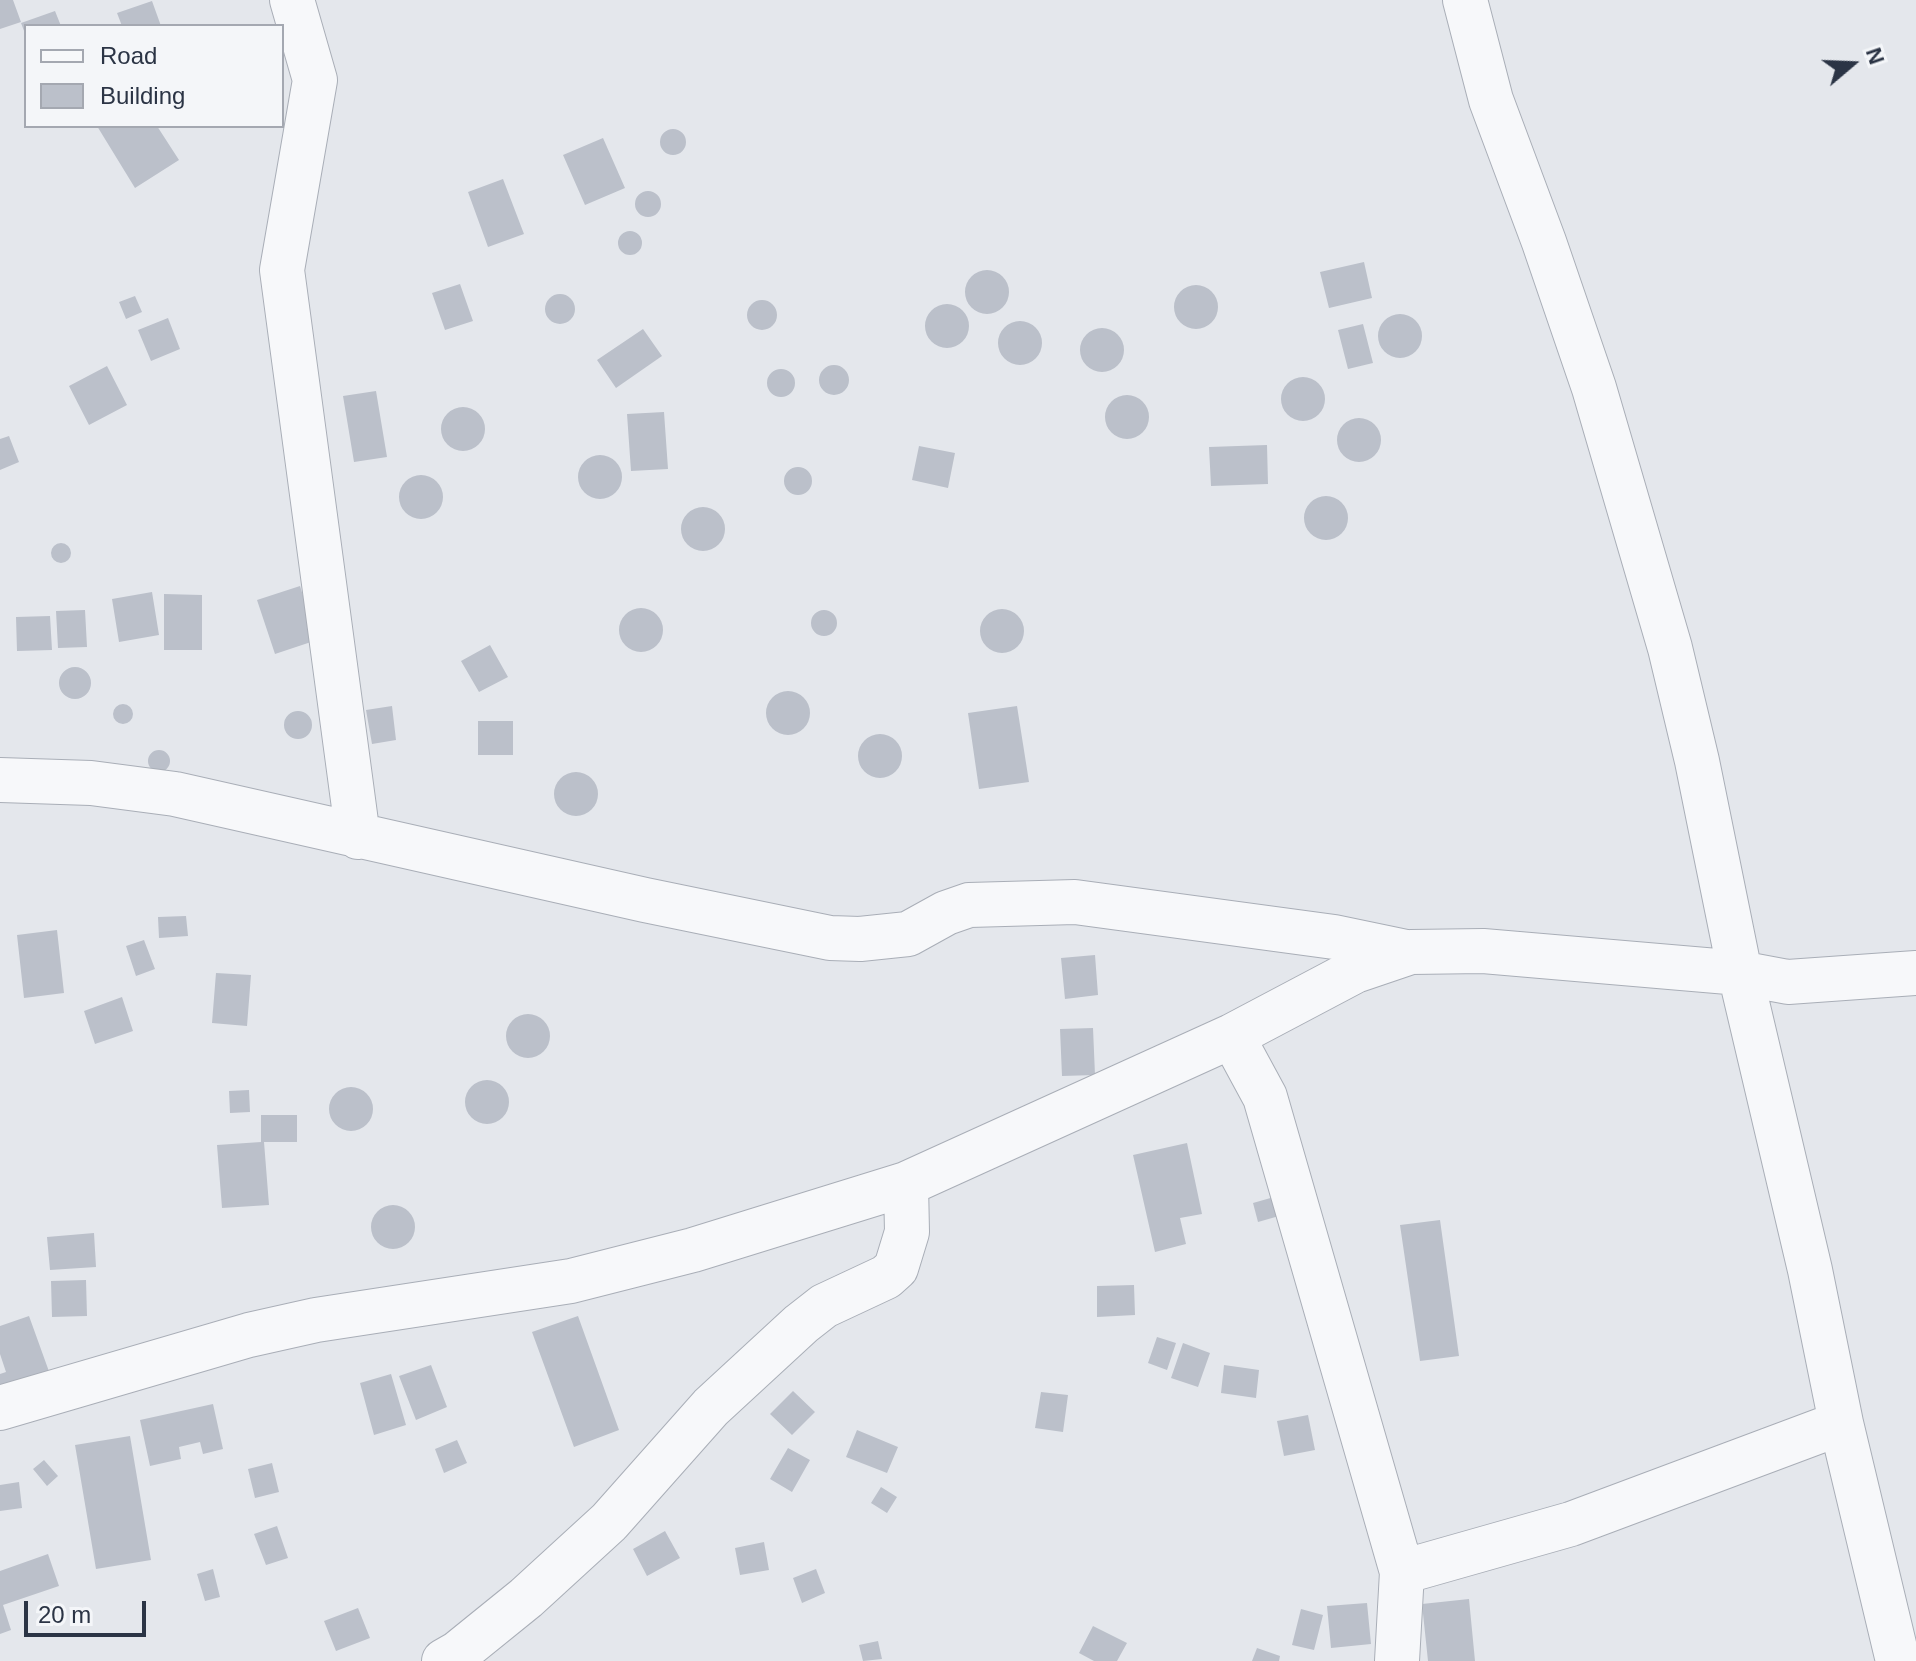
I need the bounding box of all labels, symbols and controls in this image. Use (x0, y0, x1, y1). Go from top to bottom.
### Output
legend (24, 24, 284, 128)
north arrow (1812, 24, 1892, 104)
text: Road (100, 42, 157, 69)
text: N (1861, 44, 1890, 68)
text: Building (100, 82, 185, 109)
scale bar (28, 1585, 150, 1635)
text: 20 m (38, 1601, 91, 1628)

